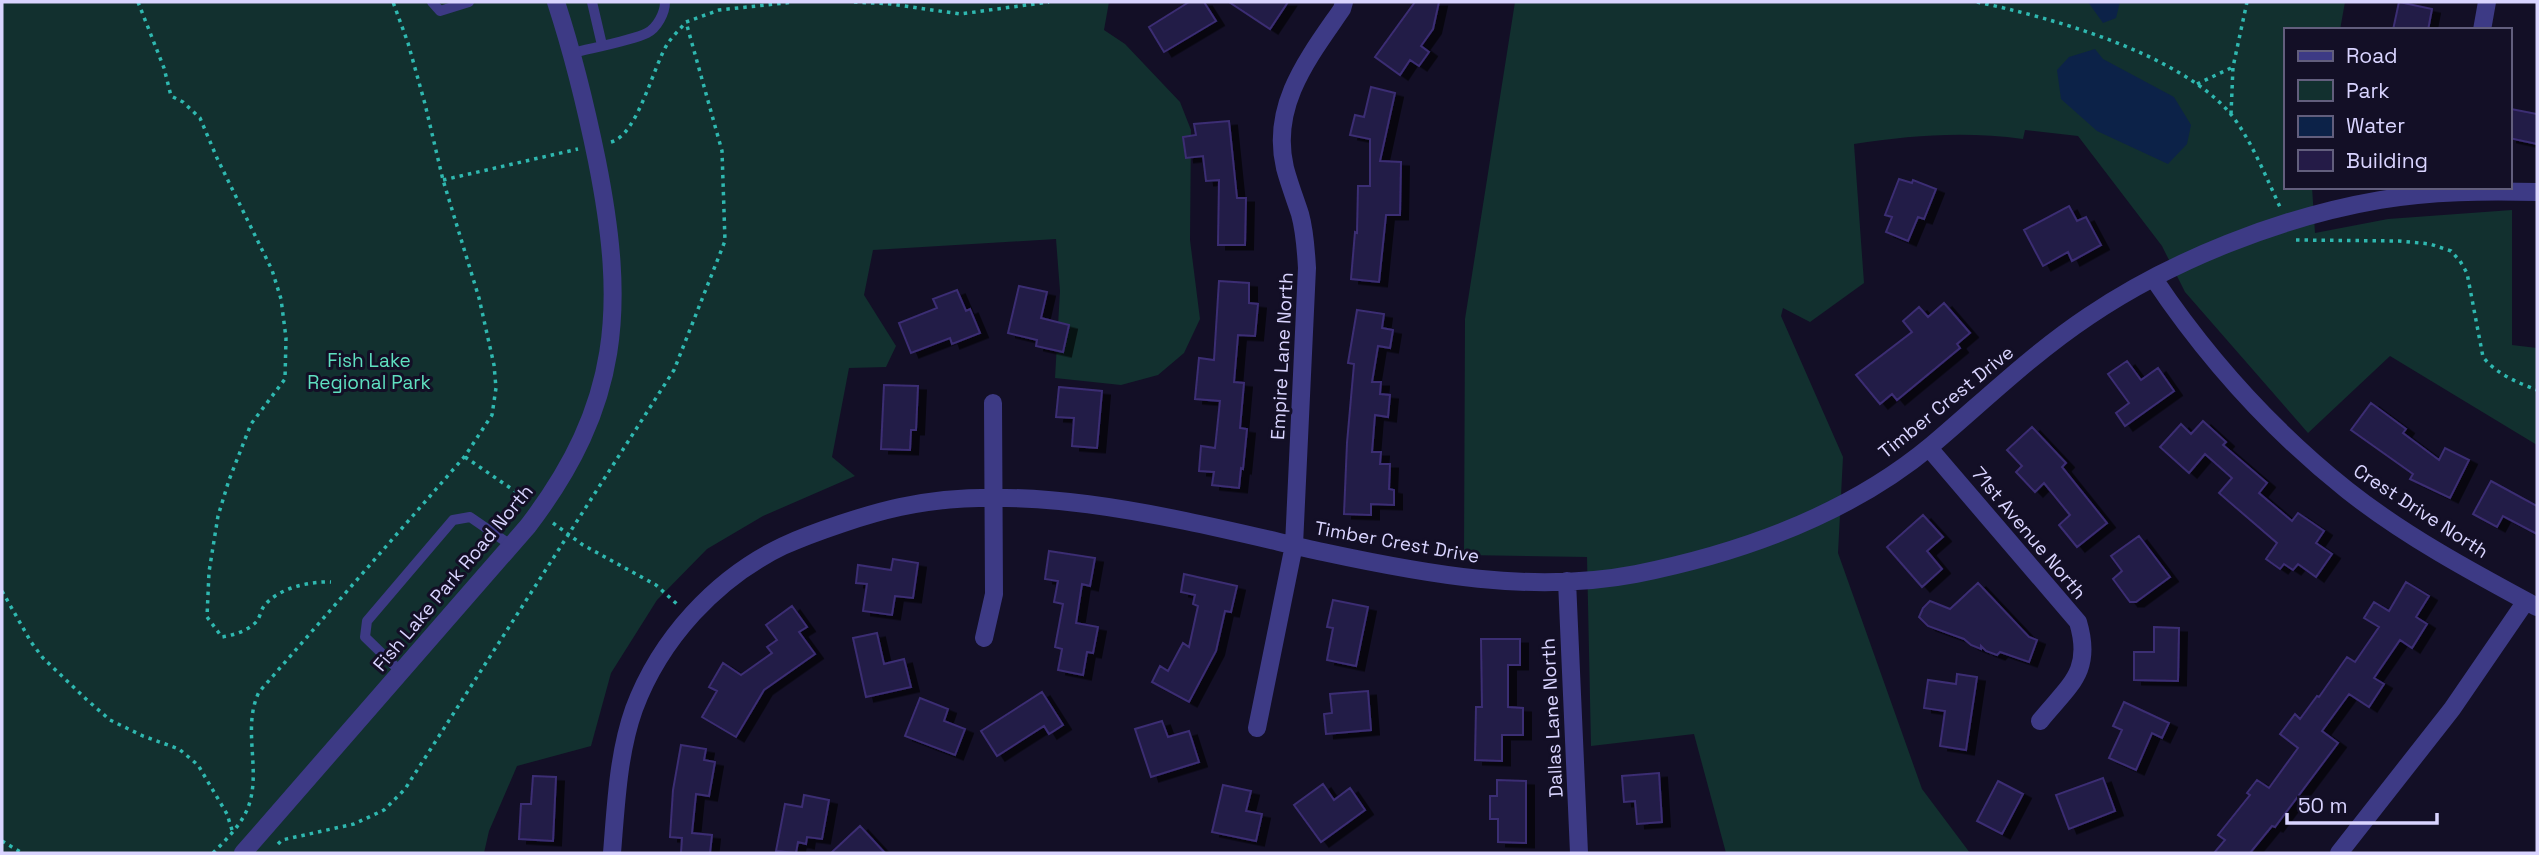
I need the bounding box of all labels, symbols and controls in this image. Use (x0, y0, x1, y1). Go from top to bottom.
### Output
legend (2284, 28, 2511, 189)
text: Road (2346, 42, 2398, 69)
text: Park (2346, 77, 2390, 104)
text: Water (2346, 112, 2405, 139)
text: Building (2346, 147, 2428, 174)
street label: Empire Lane North (1265, 272, 1299, 440)
street label: Timber Crest Drive (1873, 340, 2019, 464)
park label: Fish Lake Regional Park (307, 348, 431, 395)
street label: Crest Drive North (2349, 458, 2493, 564)
street label: 71st Avenue North (1966, 462, 2092, 604)
street label: Fish Lake Park Road North (367, 479, 539, 677)
street label: Timber Crest Drive (1313, 515, 1481, 569)
street label: Dallas Lane North (1535, 638, 1569, 798)
scale bar (2287, 782, 2438, 826)
text: 50 m (2298, 792, 2348, 819)

